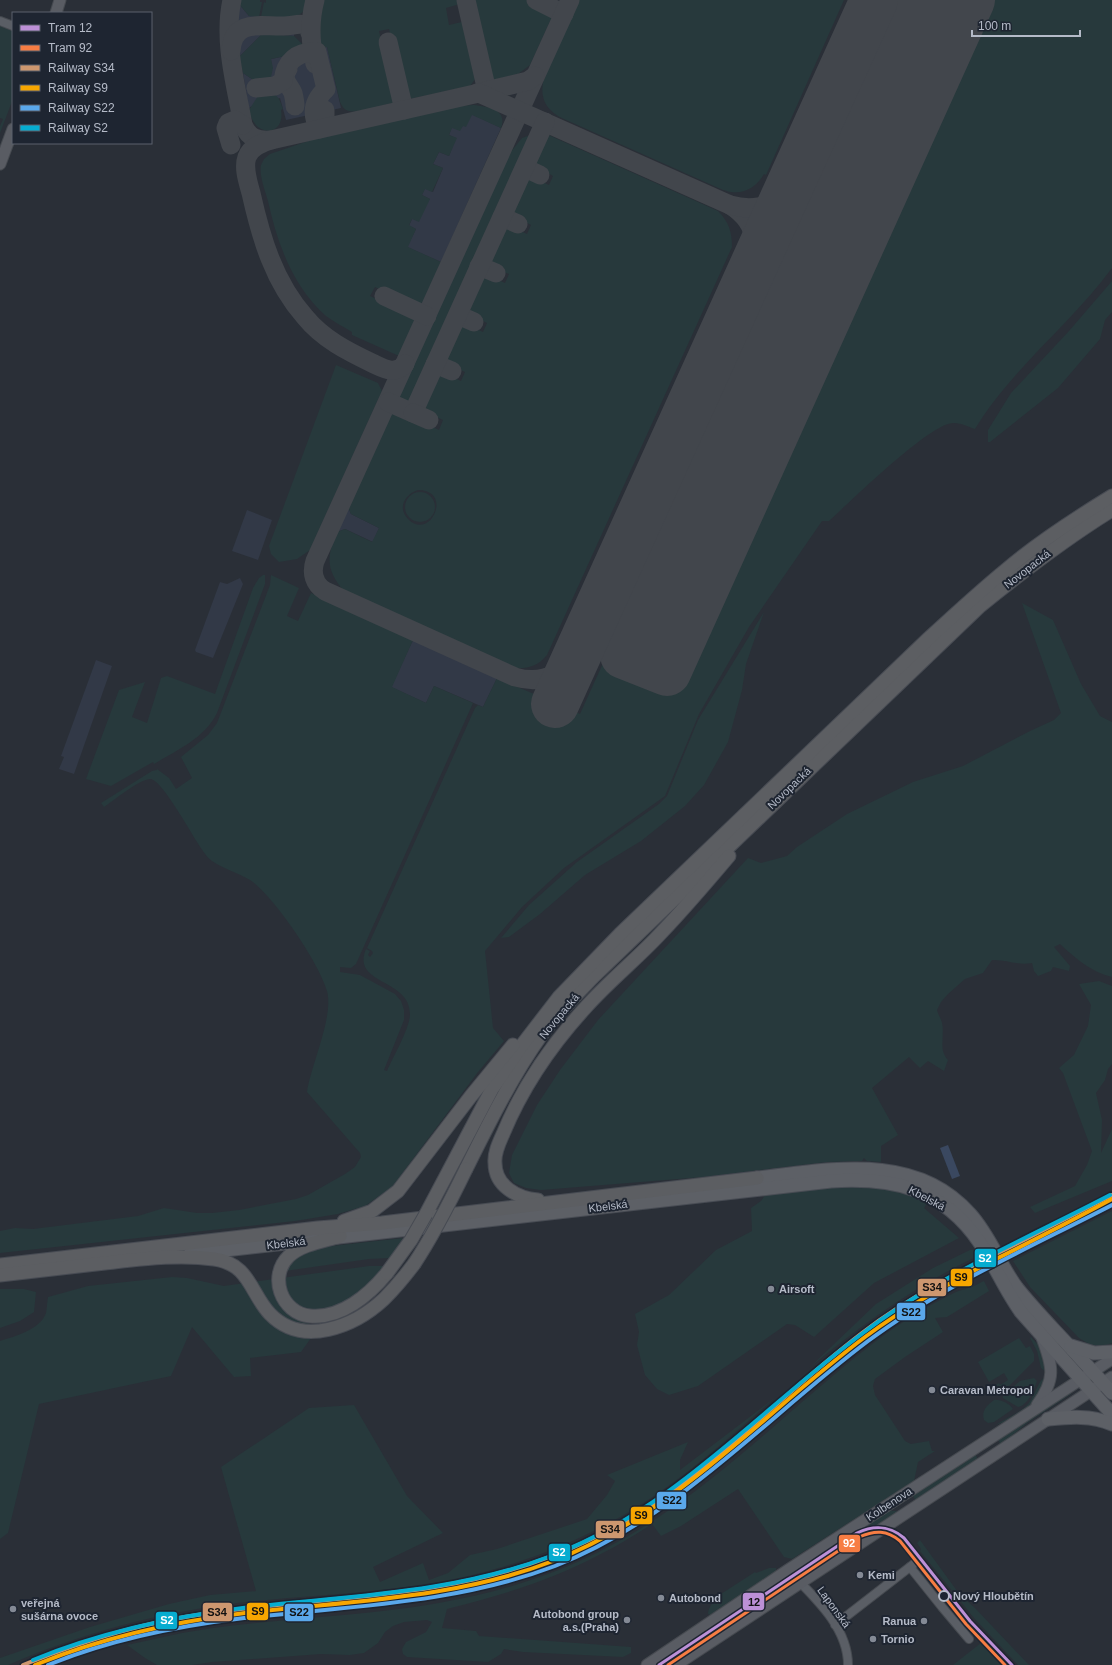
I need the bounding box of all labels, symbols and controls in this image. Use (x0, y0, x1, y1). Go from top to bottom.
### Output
legend (12, 12, 152, 144)
scale bar (972, 12, 1080, 38)
text: 100 m (978, 19, 1011, 33)
text: Tram 12 (48, 21, 93, 35)
text: Tram 92 (48, 41, 93, 55)
text: Railway S34 (48, 61, 115, 75)
text: Railway S9 (48, 81, 108, 95)
text: Railway S22 (48, 101, 115, 115)
text: Railway S2 (48, 121, 108, 135)
street label: Novopacká (1002, 547, 1053, 591)
street label: Novopacká (765, 764, 814, 811)
street label: Novopacká (537, 990, 582, 1041)
street label: Kbelská (907, 1184, 948, 1213)
street label: Kbelská (588, 1198, 629, 1214)
street label: Kbelská (266, 1235, 307, 1251)
line badge: S2 (974, 1248, 997, 1268)
text: S2 (978, 1252, 992, 1264)
line badge: S9 (950, 1268, 973, 1287)
text: S9 (954, 1271, 968, 1283)
line badge: S34 (917, 1278, 947, 1297)
text: S34 (922, 1281, 943, 1293)
place label: Airsoft (779, 1283, 815, 1295)
marker: Airsoft (766, 1284, 776, 1294)
line badge: S22 (896, 1302, 926, 1321)
text: S22 (901, 1306, 921, 1318)
place label: Caravan Metropol (940, 1384, 1033, 1396)
marker: Caravan Metropol (927, 1385, 937, 1395)
street label: Kolbenova (864, 1484, 915, 1523)
line badge: S22 (656, 1491, 687, 1510)
text: S22 (662, 1494, 682, 1506)
line badge: S9 (630, 1506, 653, 1525)
text: S9 (634, 1509, 648, 1521)
line badge: S34 (595, 1520, 625, 1539)
text: S34 (600, 1523, 621, 1535)
line badge: 92 (838, 1534, 861, 1553)
text: 92 (843, 1537, 855, 1549)
line badge: S2 (548, 1543, 571, 1562)
text: S2 (552, 1546, 566, 1558)
place label: Kemi (868, 1569, 895, 1581)
marker: Kemi (855, 1570, 865, 1580)
street label: Laponská (815, 1584, 853, 1631)
marker: Nový Hloubětín (938, 1590, 950, 1602)
place label: Nový Hloubětín (953, 1590, 1034, 1602)
place label: Autobond (669, 1592, 721, 1604)
line badge: 12 (742, 1592, 765, 1611)
marker: Autobond (656, 1593, 666, 1603)
text: 12 (748, 1596, 760, 1608)
place label: veřejná sušárna ovoce (21, 1597, 98, 1622)
line badge: S34 (202, 1602, 233, 1622)
line badge: S9 (246, 1602, 269, 1621)
line badge: S22 (284, 1603, 314, 1622)
marker: veřejná sušárna ovoce (8, 1604, 18, 1614)
text: S9 (251, 1605, 265, 1617)
text: S34 (207, 1606, 228, 1618)
text: S22 (289, 1606, 309, 1618)
place label: Autobond group a.s.(Praha) (533, 1608, 619, 1633)
line badge: S2 (155, 1611, 178, 1630)
text: S2 (160, 1614, 174, 1626)
marker: Autobond group a.s.(Praha) (622, 1615, 632, 1625)
place label: Ranua (882, 1615, 917, 1627)
marker: Ranua (919, 1616, 929, 1626)
place label: Tornio (881, 1633, 915, 1645)
marker: Tornio (868, 1634, 878, 1644)

